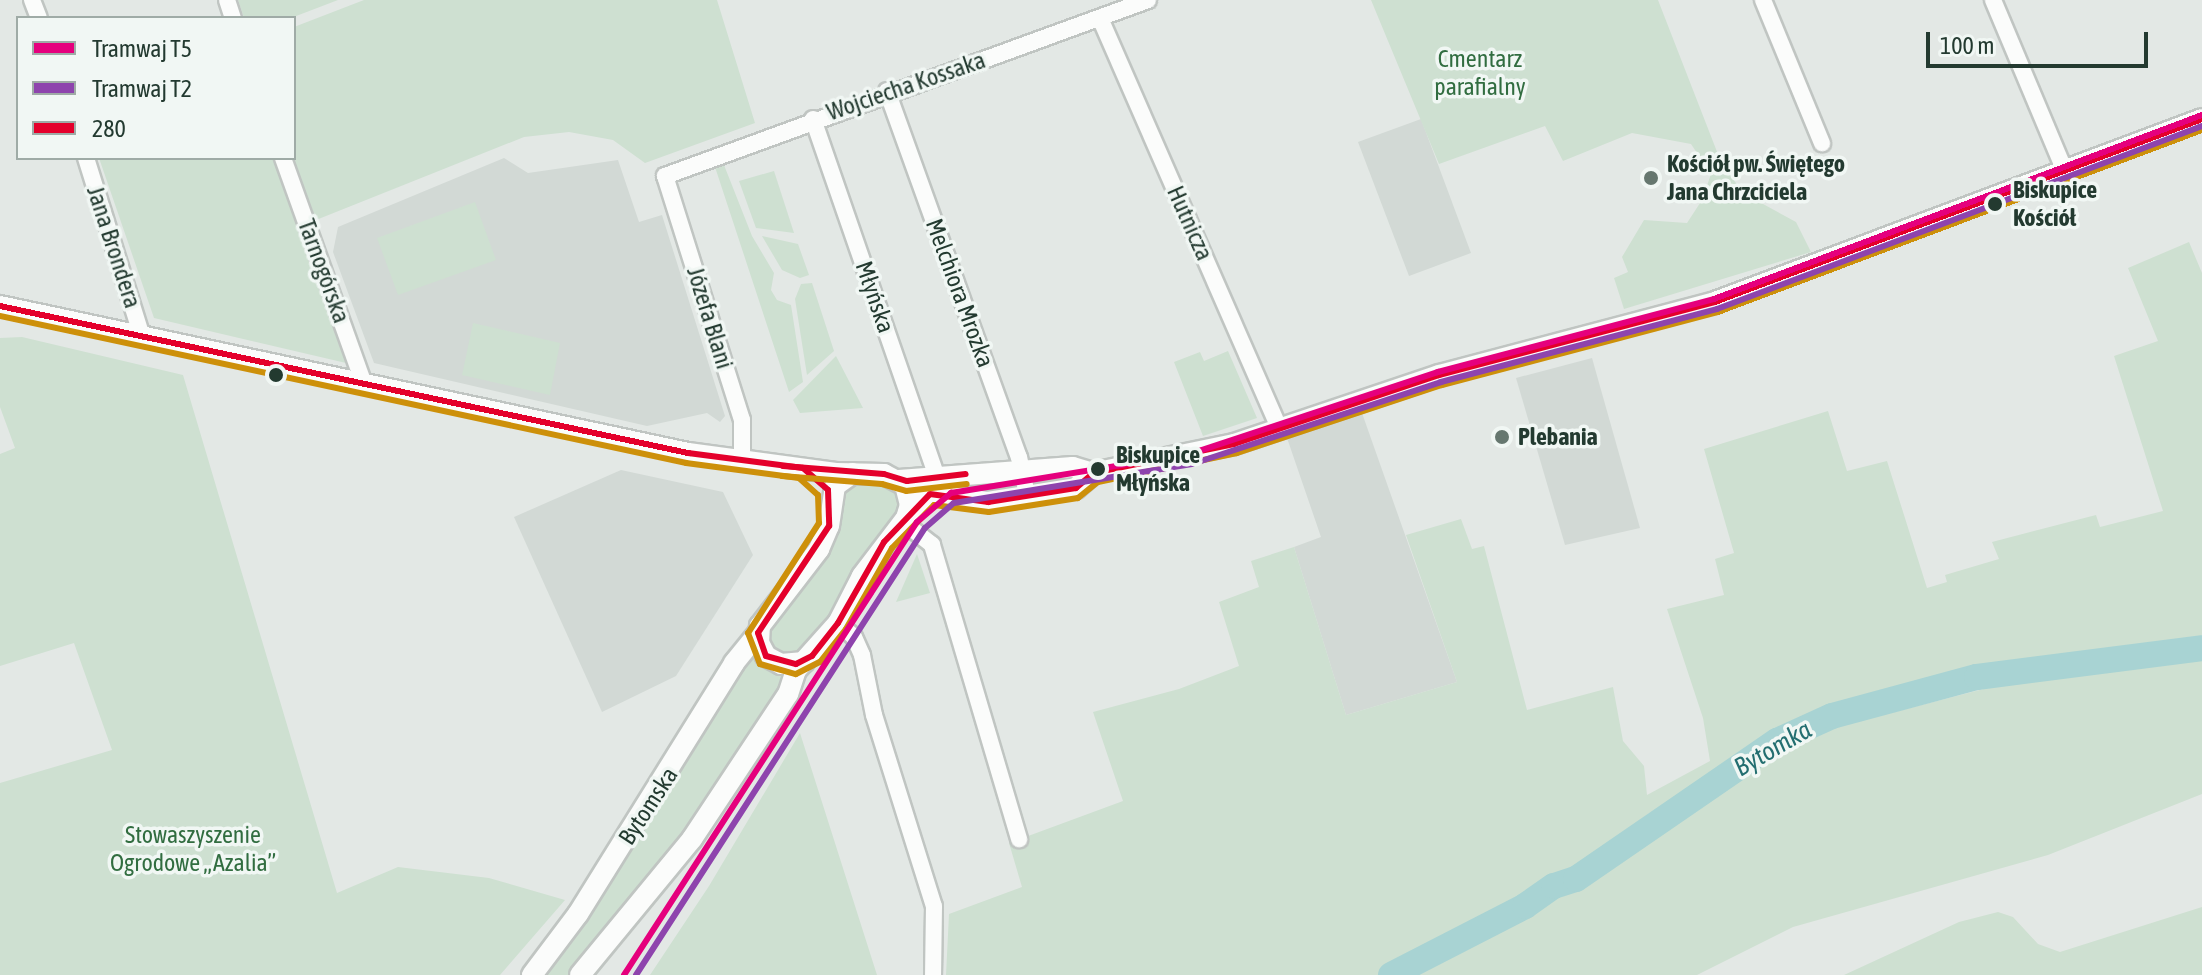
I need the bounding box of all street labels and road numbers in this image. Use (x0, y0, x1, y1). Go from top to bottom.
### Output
street label: Wojciecha Kossaka (823, 45, 989, 127)
street label: Hutnicza (1161, 181, 1219, 265)
street label: Jana Brondera (81, 182, 147, 312)
street label: Tarnogórska (292, 215, 356, 327)
street label: Melchiora Mrozka (920, 215, 1000, 371)
street label: Młyńska (849, 257, 901, 337)
street label: Józefa Blani (681, 264, 739, 372)
street label: Bytomska (612, 762, 684, 850)

